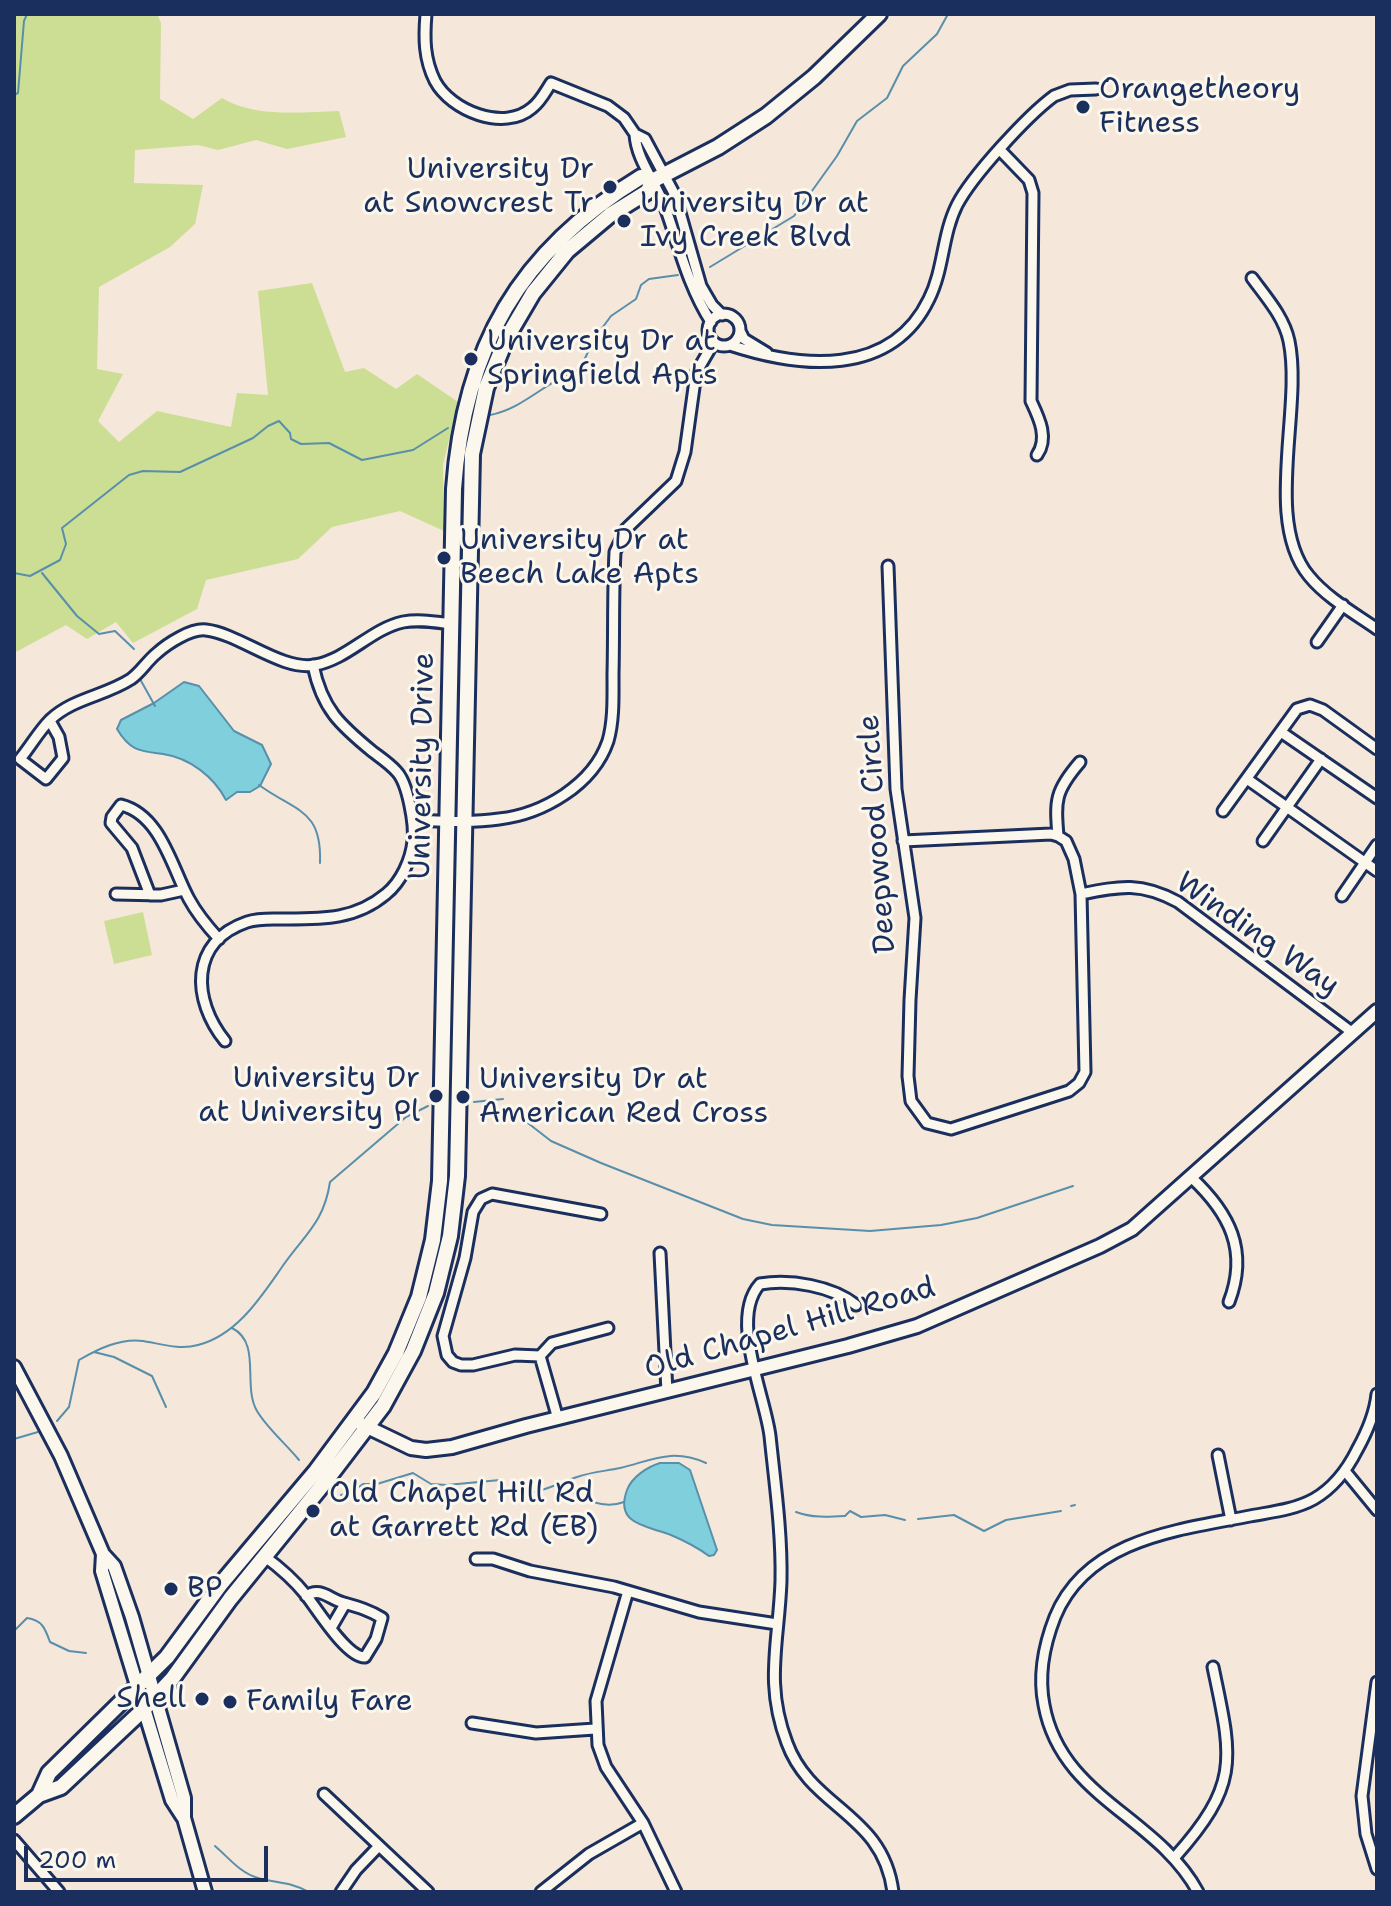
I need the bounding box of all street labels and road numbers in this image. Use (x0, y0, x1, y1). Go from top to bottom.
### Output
street label: University Drive (403, 652, 443, 880)
street label: Deepwood Circle (852, 713, 904, 955)
street label: Winding Way (1168, 865, 1346, 1005)
street label: Old Chapel Hill Road (640, 1270, 940, 1388)

